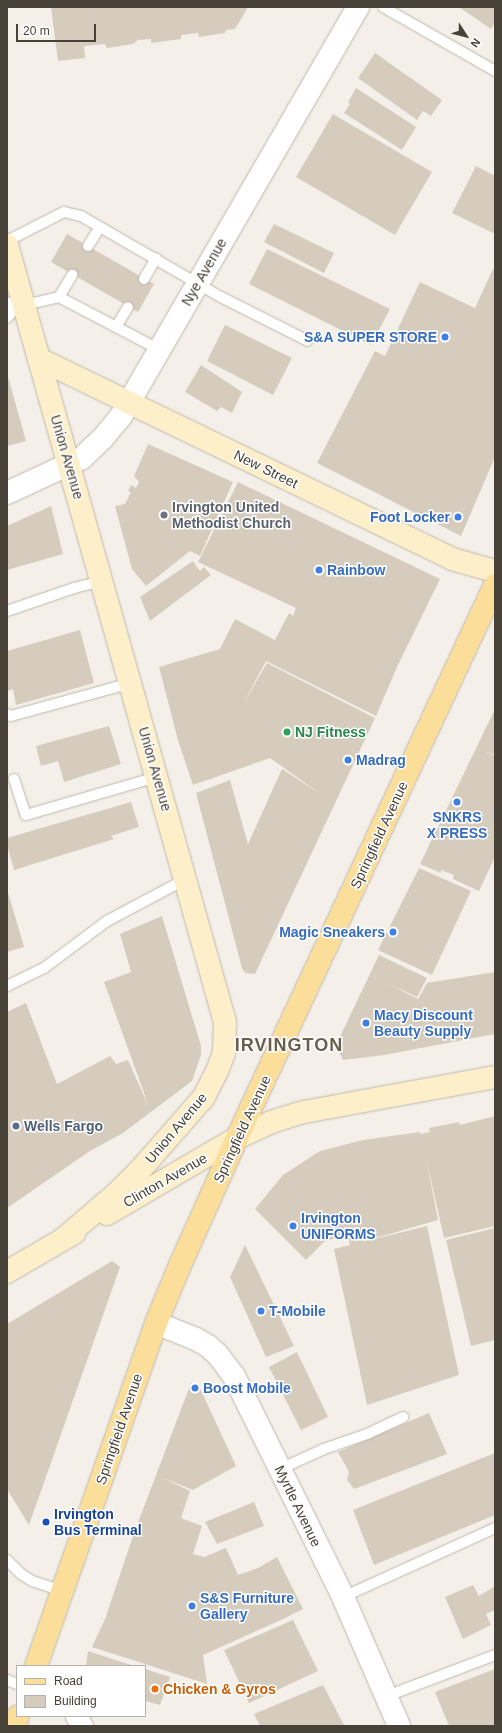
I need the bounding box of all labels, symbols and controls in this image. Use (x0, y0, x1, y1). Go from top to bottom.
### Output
scale bar (18, 16, 98, 42)
north arrow (446, 16, 486, 56)
text: 20 m (23, 24, 50, 38)
text: N (469, 36, 483, 50)
street label: Nye Avenue (178, 235, 230, 309)
place label: S&A SUPER STORE (303, 329, 437, 345)
marker: S&A SUPER STORE (440, 332, 450, 342)
street label: Union Avenue (47, 413, 87, 501)
street label: New Street (231, 446, 301, 492)
place label: Irvington United Methodist Church (172, 499, 291, 532)
place label: Foot Locker (370, 509, 450, 525)
marker: Irvington United Methodist Church (159, 510, 169, 520)
marker: Foot Locker (453, 512, 463, 522)
place label: Rainbow (327, 562, 385, 578)
marker: Rainbow (314, 565, 324, 575)
place label: NJ Fitness (295, 724, 366, 740)
street label: Union Avenue (135, 725, 175, 813)
marker: NJ Fitness (282, 727, 292, 737)
place label: Madrag (356, 752, 406, 768)
marker: Madrag (343, 755, 353, 765)
street label: Springfield Avenue (347, 778, 411, 892)
marker: SNKRS X PRESS (452, 797, 462, 807)
place label: SNKRS X PRESS (427, 809, 487, 842)
place label: Magic Sneakers (279, 924, 385, 940)
marker: Magic Sneakers (388, 927, 398, 937)
place label: Macy Discount Beauty Supply (374, 1007, 473, 1040)
marker: Macy Discount Beauty Supply (361, 1018, 371, 1028)
district label: IRVINGTON (235, 1034, 343, 1056)
street label: Springfield Avenue (210, 1072, 274, 1186)
street label: Union Avenue (141, 1089, 211, 1167)
place label: Wells Fargo (24, 1118, 103, 1134)
marker: Wells Fargo (11, 1121, 21, 1131)
street label: Clinton Avenue (120, 1149, 210, 1211)
place label: Irvington UNIFORMS (301, 1210, 376, 1242)
marker: Irvington UNIFORMS (288, 1221, 298, 1231)
place label: T-Mobile (269, 1303, 326, 1319)
marker: T-Mobile (256, 1306, 266, 1316)
street label: Springfield Avenue (92, 1371, 146, 1487)
place label: Boost Mobile (203, 1380, 291, 1396)
marker: Boost Mobile (190, 1383, 200, 1393)
street label: Myrtle Avenue (271, 1462, 325, 1550)
place label: Irvington Bus Terminal (54, 1506, 142, 1538)
marker: Irvington Bus Terminal (41, 1517, 51, 1527)
place label: S&S Furniture Gallery (200, 1590, 294, 1622)
marker: S&S Furniture Gallery (187, 1601, 197, 1611)
legend (16, 1665, 146, 1717)
text: Road (54, 1674, 83, 1688)
place label: Chicken & Gyros (163, 1681, 276, 1697)
marker: Chicken & Gyros (150, 1684, 160, 1694)
text: Building (54, 1694, 97, 1708)

